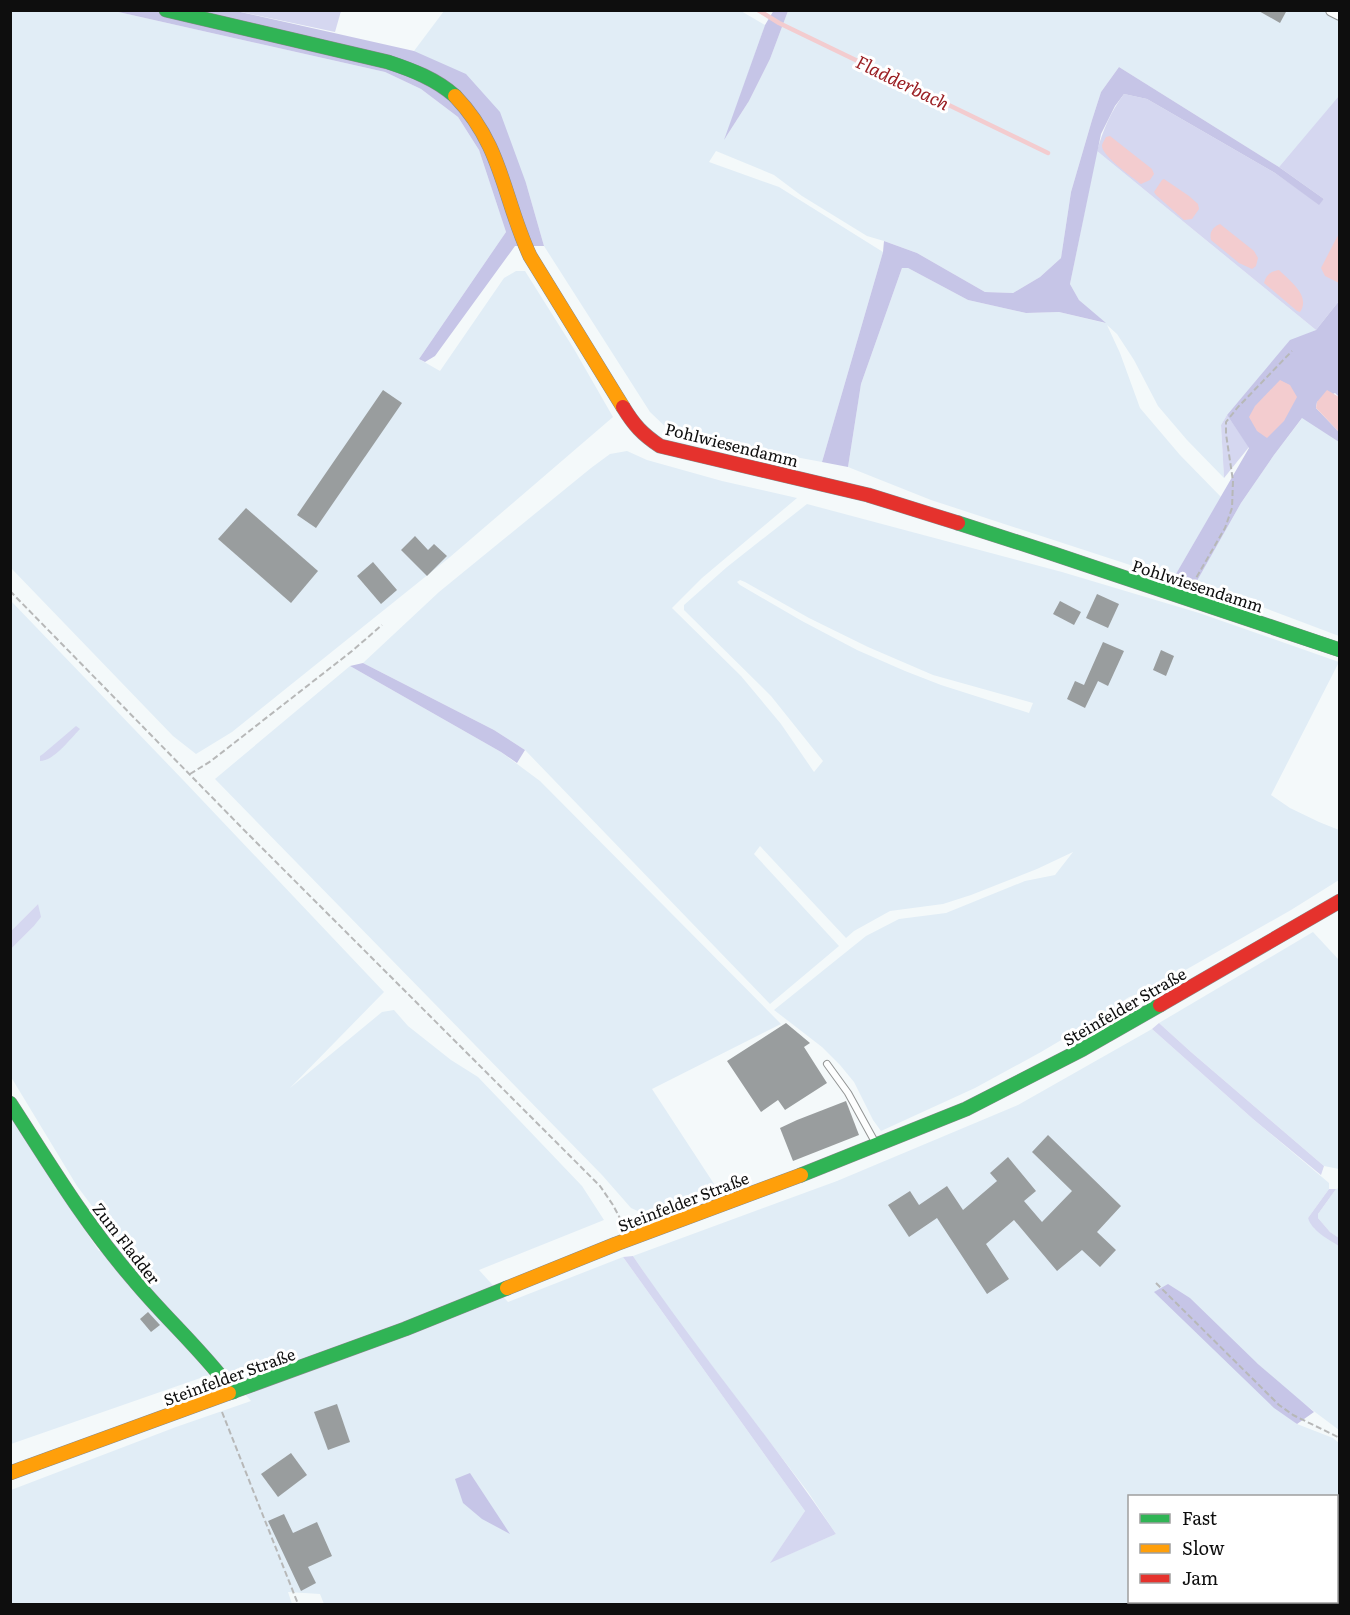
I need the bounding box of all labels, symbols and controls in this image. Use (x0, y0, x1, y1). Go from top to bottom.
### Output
water label: Fladderbach (852, 48, 955, 116)
street label: Pohlwiesendamm (663, 416, 802, 472)
street label: Pohlwiesendamm (1129, 552, 1267, 618)
street label: Steinfelder Straße (1058, 961, 1190, 1051)
street label: Steinfelder Straße (614, 1165, 752, 1237)
street label: Zum Fladder (87, 1197, 167, 1289)
street label: Steinfelder Straße (160, 1341, 298, 1411)
legend (1128, 1495, 1338, 1603)
text: Fast (1182, 1504, 1218, 1531)
text: Slow (1182, 1534, 1225, 1561)
text: Jam (1182, 1564, 1218, 1591)

